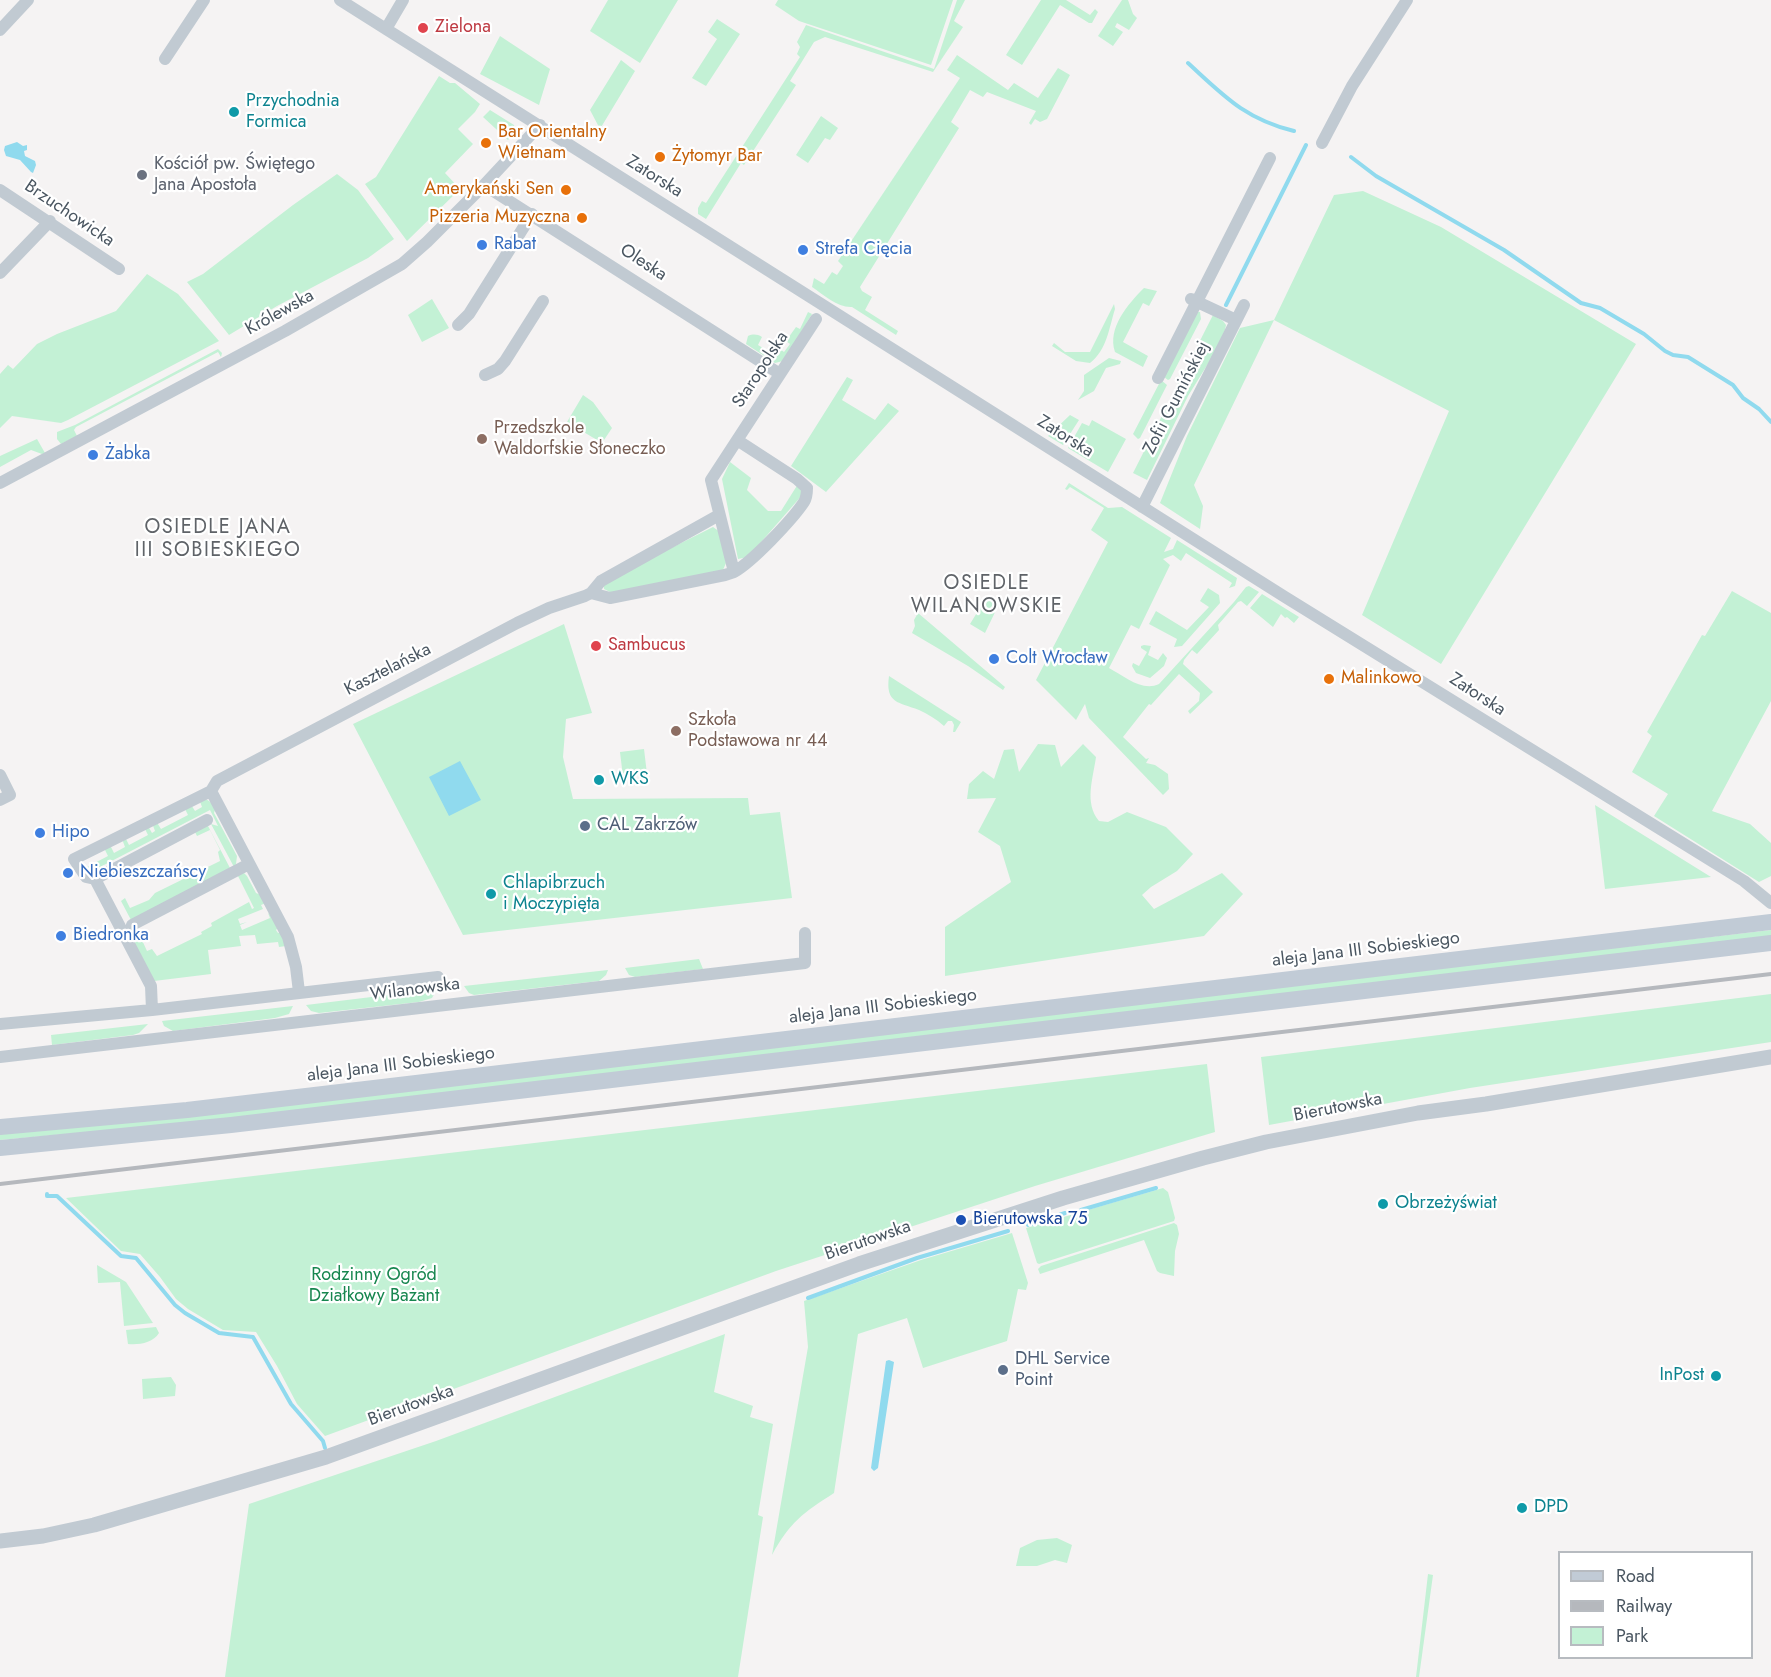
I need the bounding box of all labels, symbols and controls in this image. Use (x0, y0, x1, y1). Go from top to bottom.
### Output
place label: Zielona (435, 17, 491, 39)
marker: Zielona (416, 21, 430, 35)
place label: Przychodnia Formica (246, 91, 339, 134)
marker: Przychodnia Formica (227, 105, 241, 119)
place label: Bar Orientalny Wietnam (498, 122, 606, 164)
marker: Bar Orientalny Wietnam (479, 136, 493, 150)
place label: Żytomyr Bar (672, 146, 762, 168)
marker: Żytomyr Bar (653, 150, 667, 164)
street label: Zatorska (622, 151, 686, 203)
place label: Kościół pw. Świętego Jana Apostoła (154, 154, 315, 196)
marker: Kościół pw. Świętego Jana Apostoła (135, 168, 149, 182)
street label: Brzuchowicka (20, 176, 118, 252)
place label: Amerykański Sen (424, 179, 554, 201)
marker: Amerykański Sen (559, 183, 573, 197)
place label: Pizzeria Muzyczna (429, 207, 570, 229)
marker: Pizzeria Muzyczna (575, 211, 589, 225)
place label: Rabat (494, 234, 536, 256)
marker: Rabat (475, 238, 489, 252)
place label: Strefa Cięcia (815, 239, 912, 261)
street label: Oleska (616, 240, 670, 286)
marker: Strefa Cięcia (796, 243, 810, 257)
street label: Królewska (242, 285, 318, 341)
street label: Staropolska (728, 328, 794, 412)
street label: Zofii Gumińskiej (1139, 338, 1215, 458)
street label: Zatorska (1033, 411, 1097, 463)
place label: Przedszkole Waldorfskie Słoneczko (494, 418, 666, 460)
marker: Przedszkole Waldorfskie Słoneczko (475, 432, 489, 446)
place label: Żabka (105, 444, 150, 466)
marker: Żabka (86, 448, 100, 462)
district label: OSIEDLE JANA III SOBIESKIEGO (135, 516, 301, 563)
district label: OSIEDLE WILANOWSKIE (911, 572, 1063, 619)
place label: Sambucus (608, 635, 686, 657)
street label: Kasztelańska (341, 639, 435, 701)
marker: Sambucus (589, 639, 603, 653)
place label: Colt Wrocław (1006, 648, 1108, 670)
marker: Colt Wrocław (987, 652, 1001, 666)
place label: Malinkowo (1341, 668, 1422, 690)
street label: Zatorska (1445, 669, 1509, 721)
marker: Malinkowo (1322, 672, 1336, 686)
place label: Szkoła Podstawowa nr 44 (688, 710, 827, 752)
marker: Szkoła Podstawowa nr 44 (669, 724, 683, 738)
place label: WKS (611, 769, 649, 791)
marker: WKS (592, 773, 606, 787)
place label: CAL Zakrzów (597, 815, 697, 837)
marker: CAL Zakrzów (578, 819, 592, 833)
place label: Hipo (52, 822, 90, 844)
marker: Hipo (33, 826, 47, 840)
place label: Niebieszczańscy (80, 862, 206, 884)
marker: Niebieszczańscy (61, 866, 75, 880)
place label: Chlapibrzuch i Moczypięta (503, 873, 605, 916)
marker: Chlapibrzuch i Moczypięta (484, 887, 498, 901)
place label: Biedronka (73, 925, 149, 947)
street label: aleja Jana III Sobieskiego (1271, 928, 1461, 972)
marker: Biedronka (54, 929, 68, 943)
street label: Wilanowska (369, 974, 461, 1006)
street label: aleja Jana III Sobieskiego (788, 985, 978, 1029)
street label: aleja Jana III Sobieskiego (306, 1043, 496, 1087)
street label: Bierutowska (1292, 1089, 1384, 1127)
place label: Obrzeżyświat (1395, 1193, 1497, 1215)
marker: Obrzeżyświat (1376, 1197, 1390, 1211)
place label: Bierutowska 75 (973, 1209, 1088, 1231)
marker: Bierutowska 75 (954, 1213, 968, 1227)
street label: Bierutowska (822, 1216, 914, 1266)
park label: Rodzinny Ogród Działkowy Bażant (309, 1265, 439, 1308)
place label: DHL Service Point (1015, 1349, 1110, 1392)
marker: DHL Service Point (996, 1363, 1010, 1377)
place label: InPost (1659, 1365, 1704, 1387)
marker: InPost (1709, 1369, 1723, 1383)
street label: Bierutowska (365, 1381, 457, 1431)
place label: DPD (1534, 1497, 1568, 1519)
marker: DPD (1515, 1501, 1529, 1515)
legend (1558, 1551, 1753, 1659)
text: Road (1616, 1563, 1655, 1589)
text: Railway (1616, 1593, 1672, 1619)
text: Park (1616, 1623, 1648, 1649)

